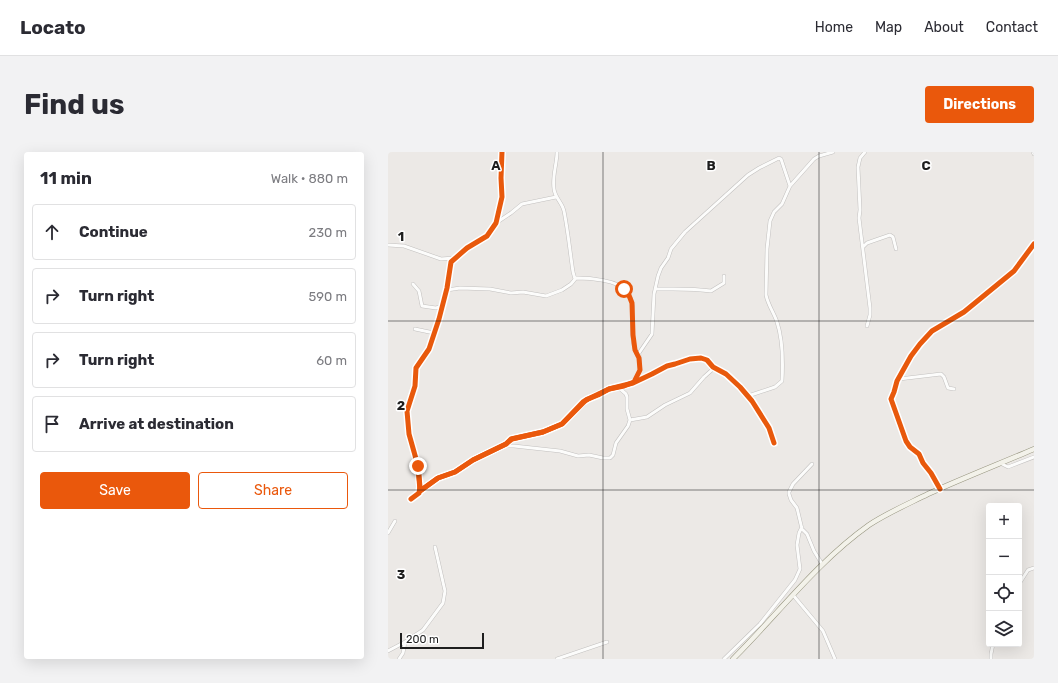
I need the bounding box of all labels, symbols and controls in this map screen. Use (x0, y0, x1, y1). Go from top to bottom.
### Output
text: Locato (20, 16, 86, 39)
text: Home (815, 19, 853, 36)
text: Map (875, 19, 902, 36)
text: About (924, 19, 964, 36)
text: Contact (986, 19, 1038, 36)
button: Directions (925, 86, 1034, 123)
text: Find us (24, 88, 124, 121)
text: A (491, 158, 501, 173)
text: B (706, 158, 716, 173)
text: C (921, 158, 931, 173)
text: 11 min (40, 168, 92, 188)
text: Walk · 880 m (271, 171, 348, 186)
icon: ahead (41, 221, 63, 243)
text: Continue (79, 223, 148, 241)
text: 230 m (309, 225, 347, 240)
text: 1 (398, 229, 404, 244)
route start (615, 280, 633, 298)
icon: right (41, 285, 63, 307)
text: Turn right (79, 287, 154, 305)
text: 590 m (309, 289, 347, 304)
icon: right (41, 349, 63, 371)
text: Turn right (79, 351, 154, 369)
text: 60 m (316, 353, 347, 368)
text: 2 (397, 398, 405, 413)
icon: arrive (41, 413, 63, 435)
text: Arrive at destination (79, 415, 234, 433)
route end (409, 457, 427, 475)
button: Save (40, 472, 190, 509)
button: Share (198, 472, 348, 509)
map controls (986, 503, 1022, 647)
button: + (986, 503, 1022, 539)
button: − (986, 539, 1022, 575)
text: 3 (397, 567, 406, 582)
button: locate (986, 575, 1022, 611)
button: layers (986, 611, 1022, 647)
scale bar (400, 631, 484, 650)
text: 200 m (406, 633, 439, 646)

